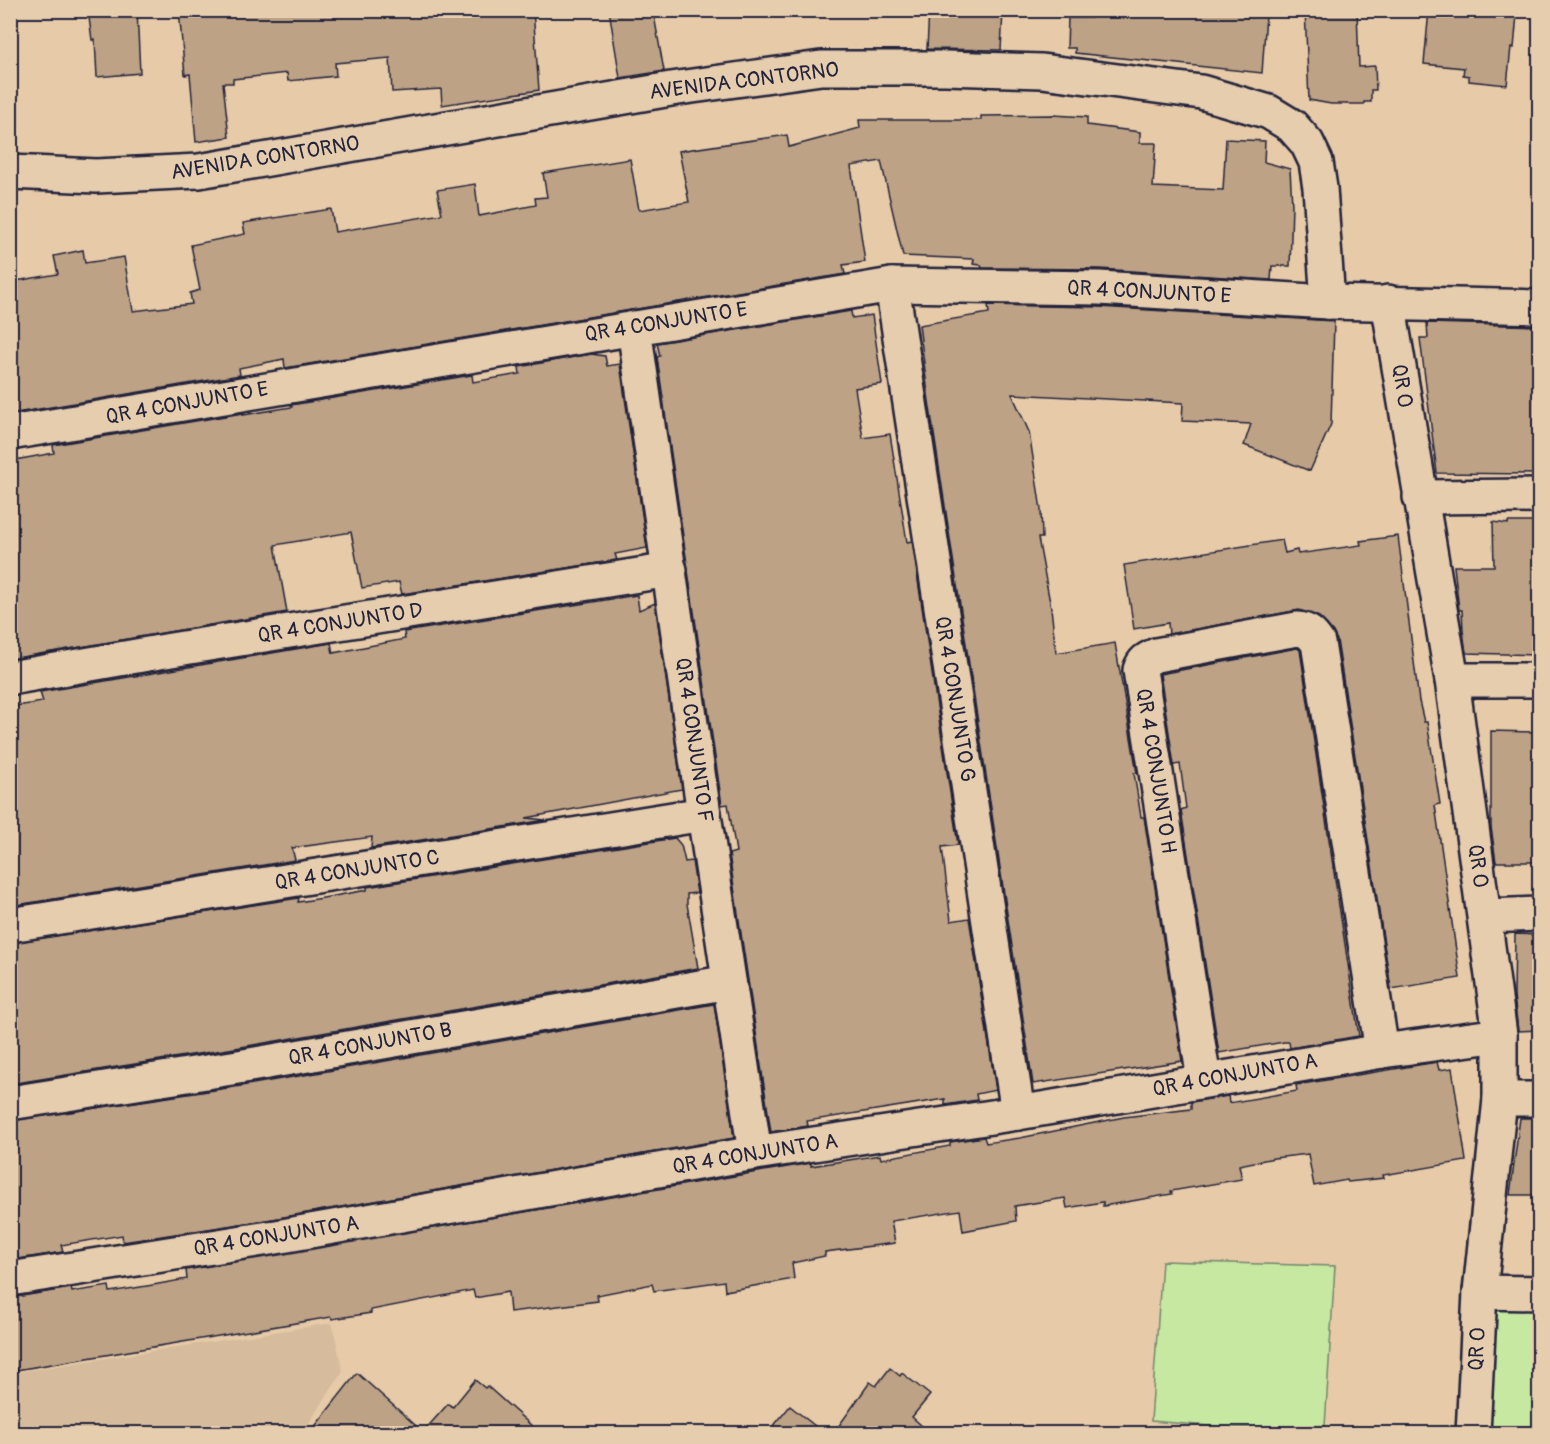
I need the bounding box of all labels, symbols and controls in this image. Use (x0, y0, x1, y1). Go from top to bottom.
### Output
street label: AVENIDA CONTORNO (648, 56, 840, 106)
street label: AVENIDA CONTORNO (169, 130, 361, 186)
street label: QR 4 CONJUNTO E (1066, 274, 1232, 310)
street label: QR 4 CONJUNTO E (583, 296, 749, 348)
street label: QR 0 (1385, 362, 1419, 410)
street label: QR 4 CONJUNTO E (104, 375, 270, 431)
street label: QR 4 CONJUNTO D (256, 597, 424, 649)
street label: QR 4 CONJUNTO G (929, 614, 981, 784)
street label: QR 4 CONJUNTO F (669, 656, 719, 824)
street label: QR 4 CONJUNTO H (1130, 686, 1182, 856)
street label: QR 0 (1462, 842, 1494, 890)
street label: QR 4 CONJUNTO C (273, 844, 441, 896)
street label: QR 4 CONJUNTO B (286, 1016, 454, 1072)
street label: QR 4 CONJUNTO A (1150, 1047, 1320, 1103)
street label: QR 4 CONJUNTO A (670, 1128, 840, 1180)
street label: QR 4 CONJUNTO A (191, 1210, 361, 1262)
street label: QR 0 (1462, 1326, 1492, 1372)

